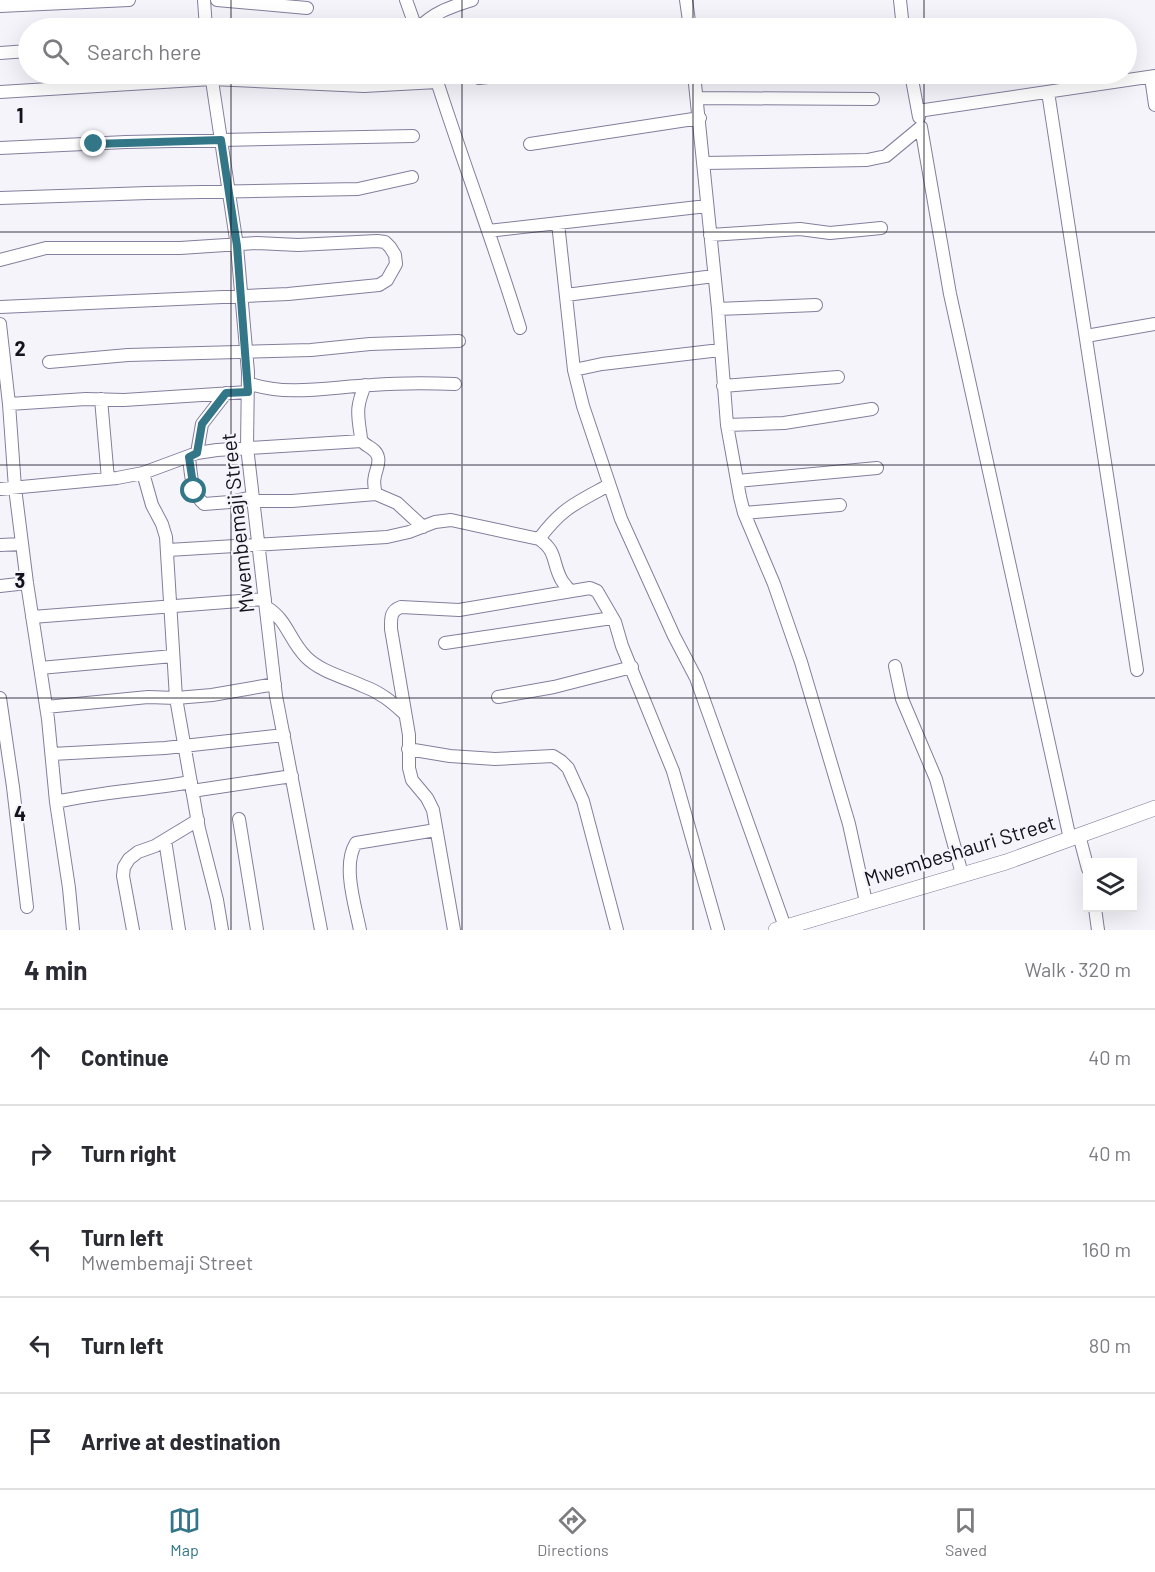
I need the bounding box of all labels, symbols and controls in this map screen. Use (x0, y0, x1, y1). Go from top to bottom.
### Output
search box (18, 18, 1137, 84)
icon: search (39, 35, 72, 68)
text: Search here (87, 38, 201, 64)
text: 1 (16, 103, 24, 127)
route end (80, 130, 106, 156)
text: 2 (14, 336, 26, 360)
street label: Mwembemaji Street (215, 432, 258, 614)
route start (180, 477, 206, 503)
text: 3 (15, 568, 25, 592)
text: 4 (14, 801, 26, 825)
street label: Mwembeshauri Street (861, 809, 1058, 891)
map controls (1083, 858, 1137, 912)
button: layers (1083, 858, 1137, 912)
text: 4 min (24, 954, 88, 985)
text: Walk · 320 m (1024, 957, 1131, 981)
icon: ahead (24, 1041, 57, 1074)
text: Continue (81, 1044, 169, 1070)
text: 40 m (1088, 1045, 1131, 1069)
icon: right (24, 1137, 57, 1170)
text: Turn right (81, 1140, 176, 1166)
text: 40 m (1088, 1141, 1131, 1165)
text: Turn left (81, 1224, 164, 1250)
icon: left (24, 1233, 57, 1266)
text: 160 m (1082, 1237, 1131, 1261)
text: Mwembemaji Street (81, 1250, 253, 1274)
icon: left (24, 1329, 57, 1362)
text: Turn left (81, 1332, 164, 1358)
text: 80 m (1089, 1333, 1131, 1357)
icon: arrive (24, 1425, 57, 1458)
text: Arrive at destination (81, 1428, 280, 1454)
tab: Map (168, 1504, 201, 1559)
tab: Directions (537, 1504, 609, 1559)
tab: Saved (945, 1504, 987, 1559)

